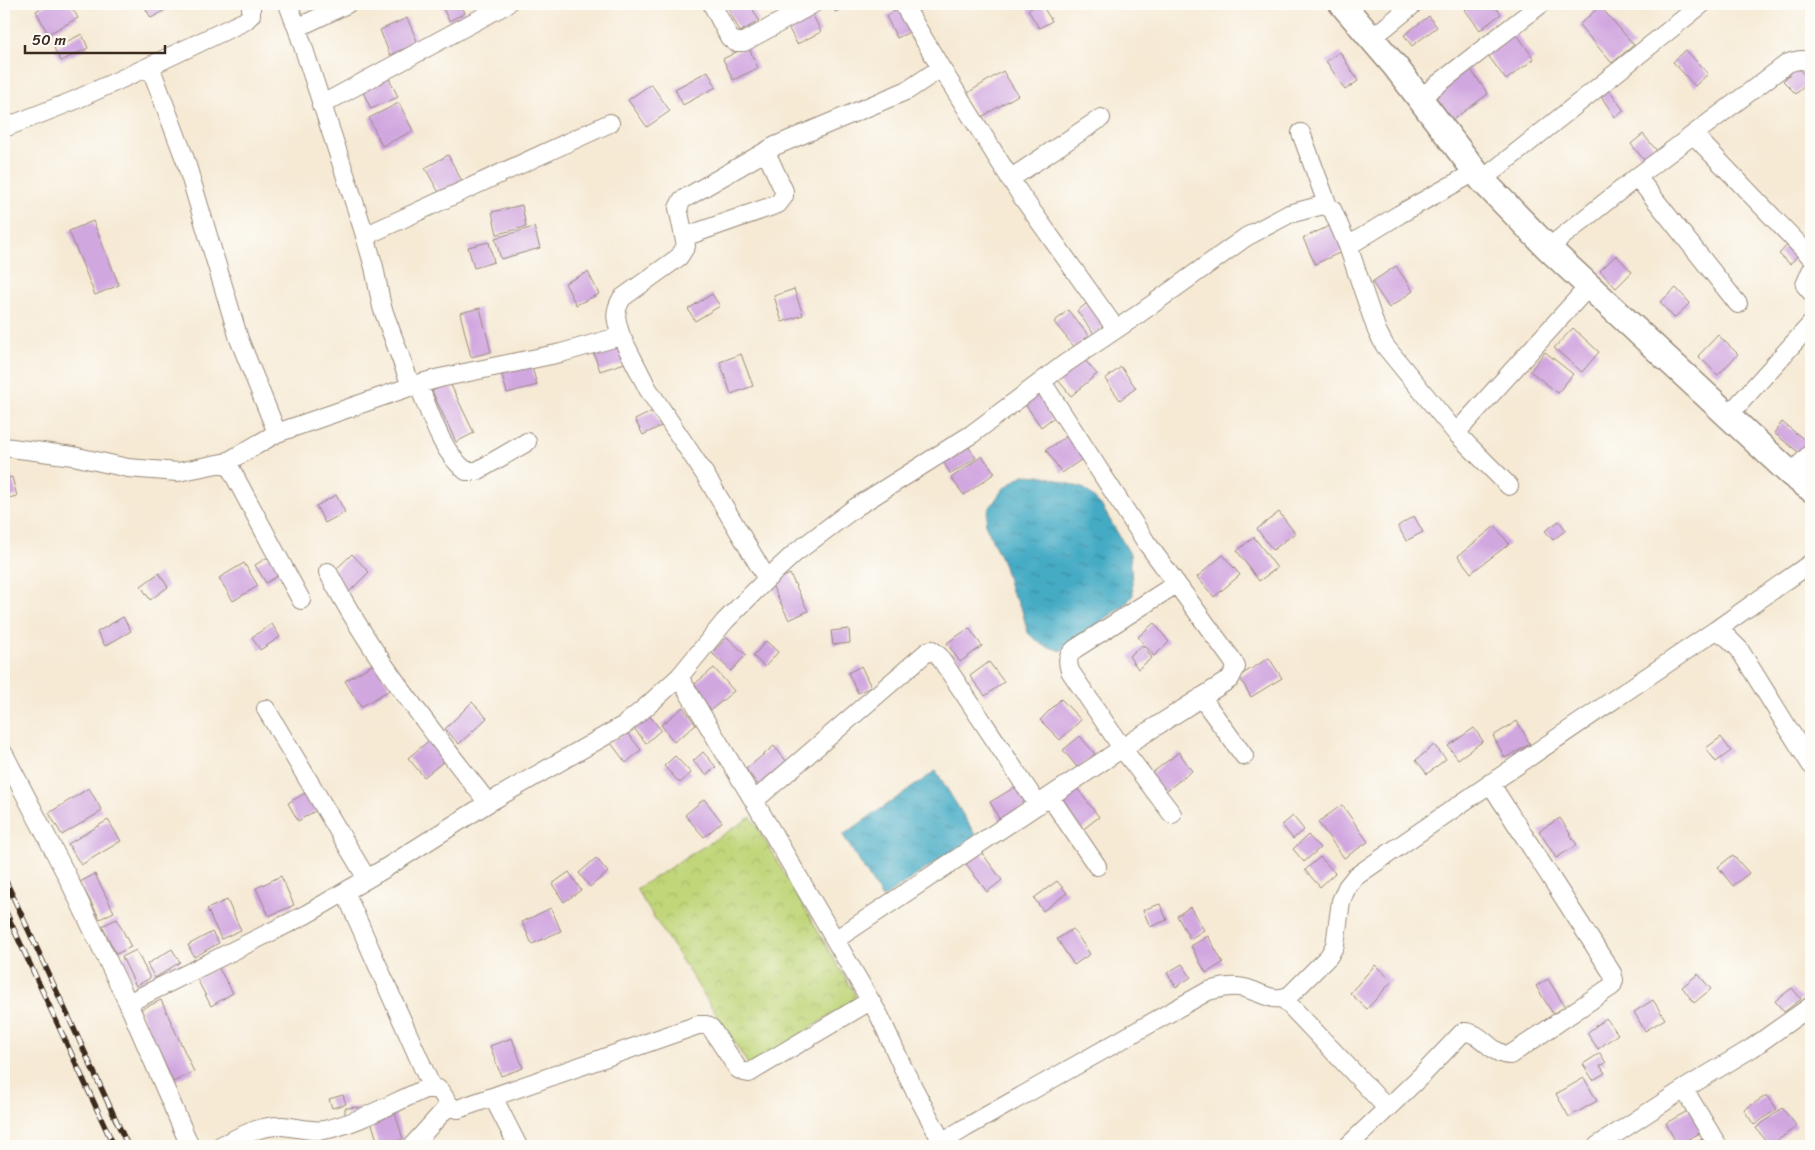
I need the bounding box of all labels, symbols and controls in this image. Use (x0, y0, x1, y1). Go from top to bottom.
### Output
scale bar (25, 22, 165, 54)
text: 50 m (32, 27, 67, 53)

